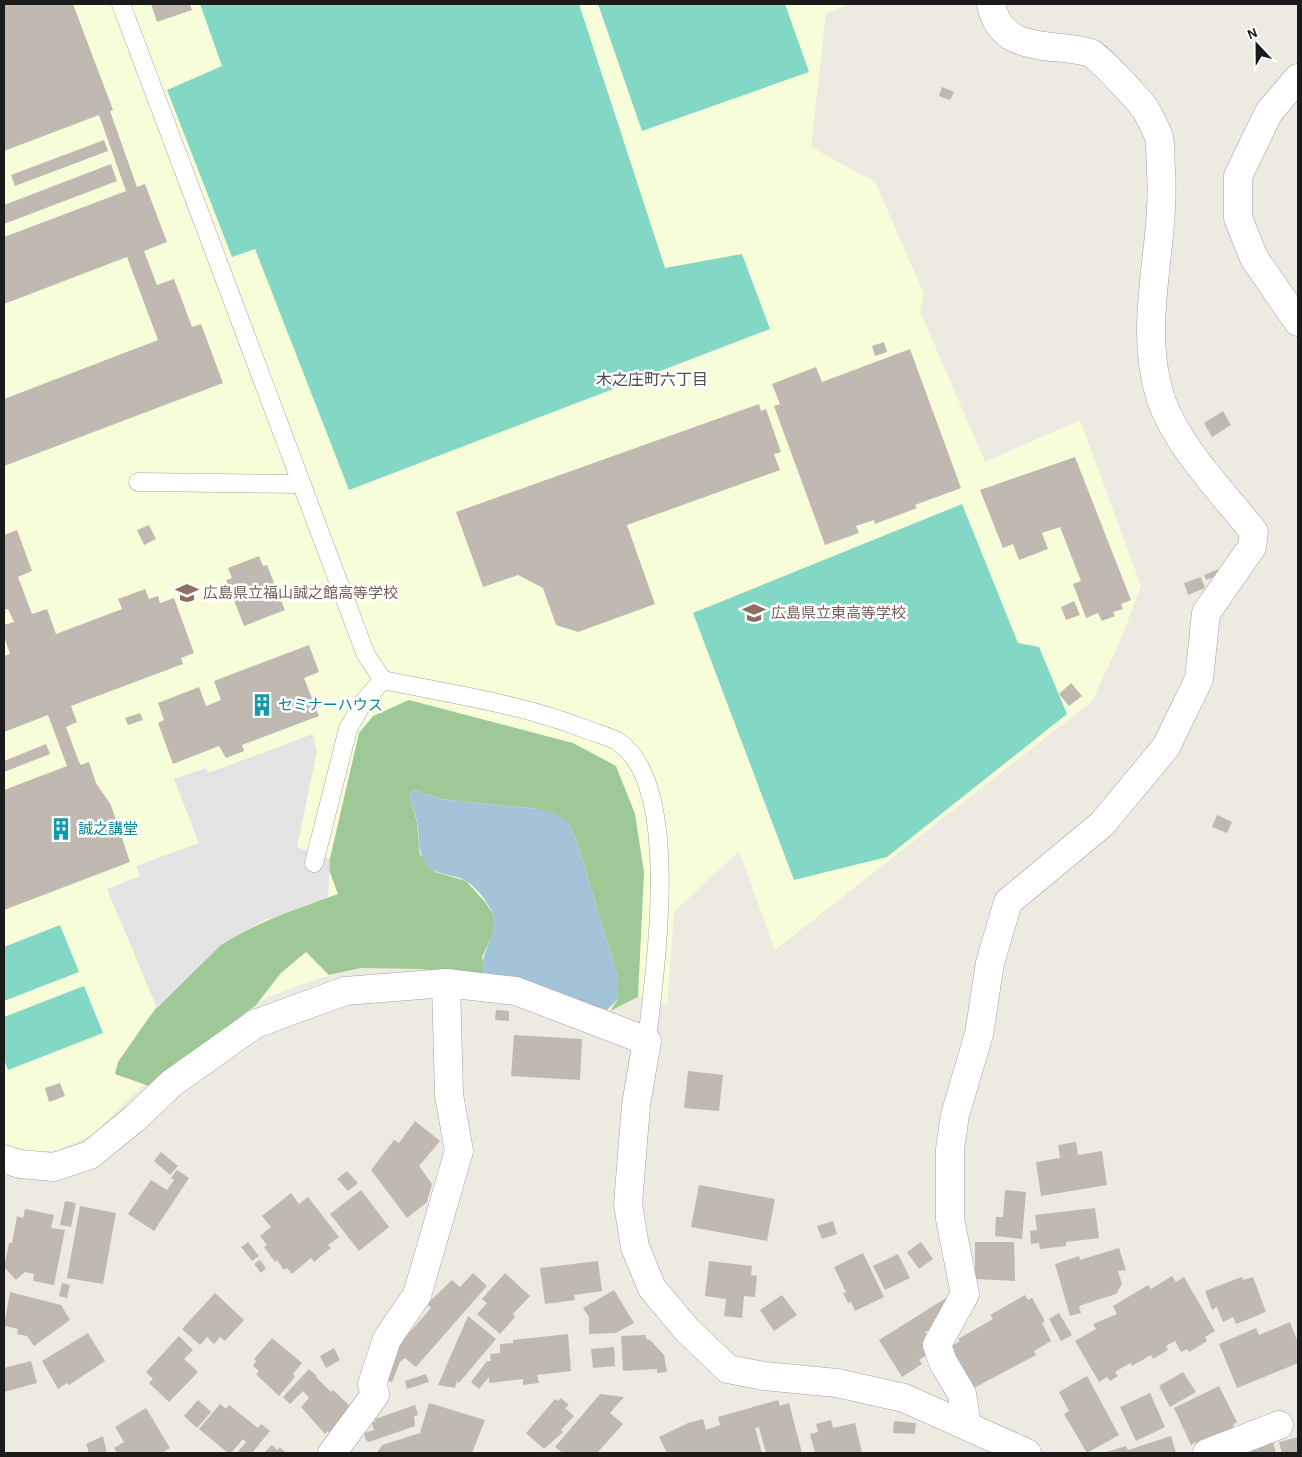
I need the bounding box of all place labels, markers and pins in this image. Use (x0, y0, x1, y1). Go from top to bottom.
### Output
school or university icon: 広島県立福山誠之館高等学校 (174, 580, 200, 606)
place label: 広島県立福山誠之館高等学校 (203, 585, 398, 601)
school or university icon: 広島県立東高等学校 (741, 600, 767, 626)
place label: 広島県立東高等学校 (771, 605, 906, 621)
building icon: セミナーハウス (249, 692, 275, 718)
place label: セミナーハウス (278, 698, 383, 713)
building icon: 誠之講堂 (48, 816, 74, 842)
place label: 誠之講堂 (78, 821, 138, 837)

